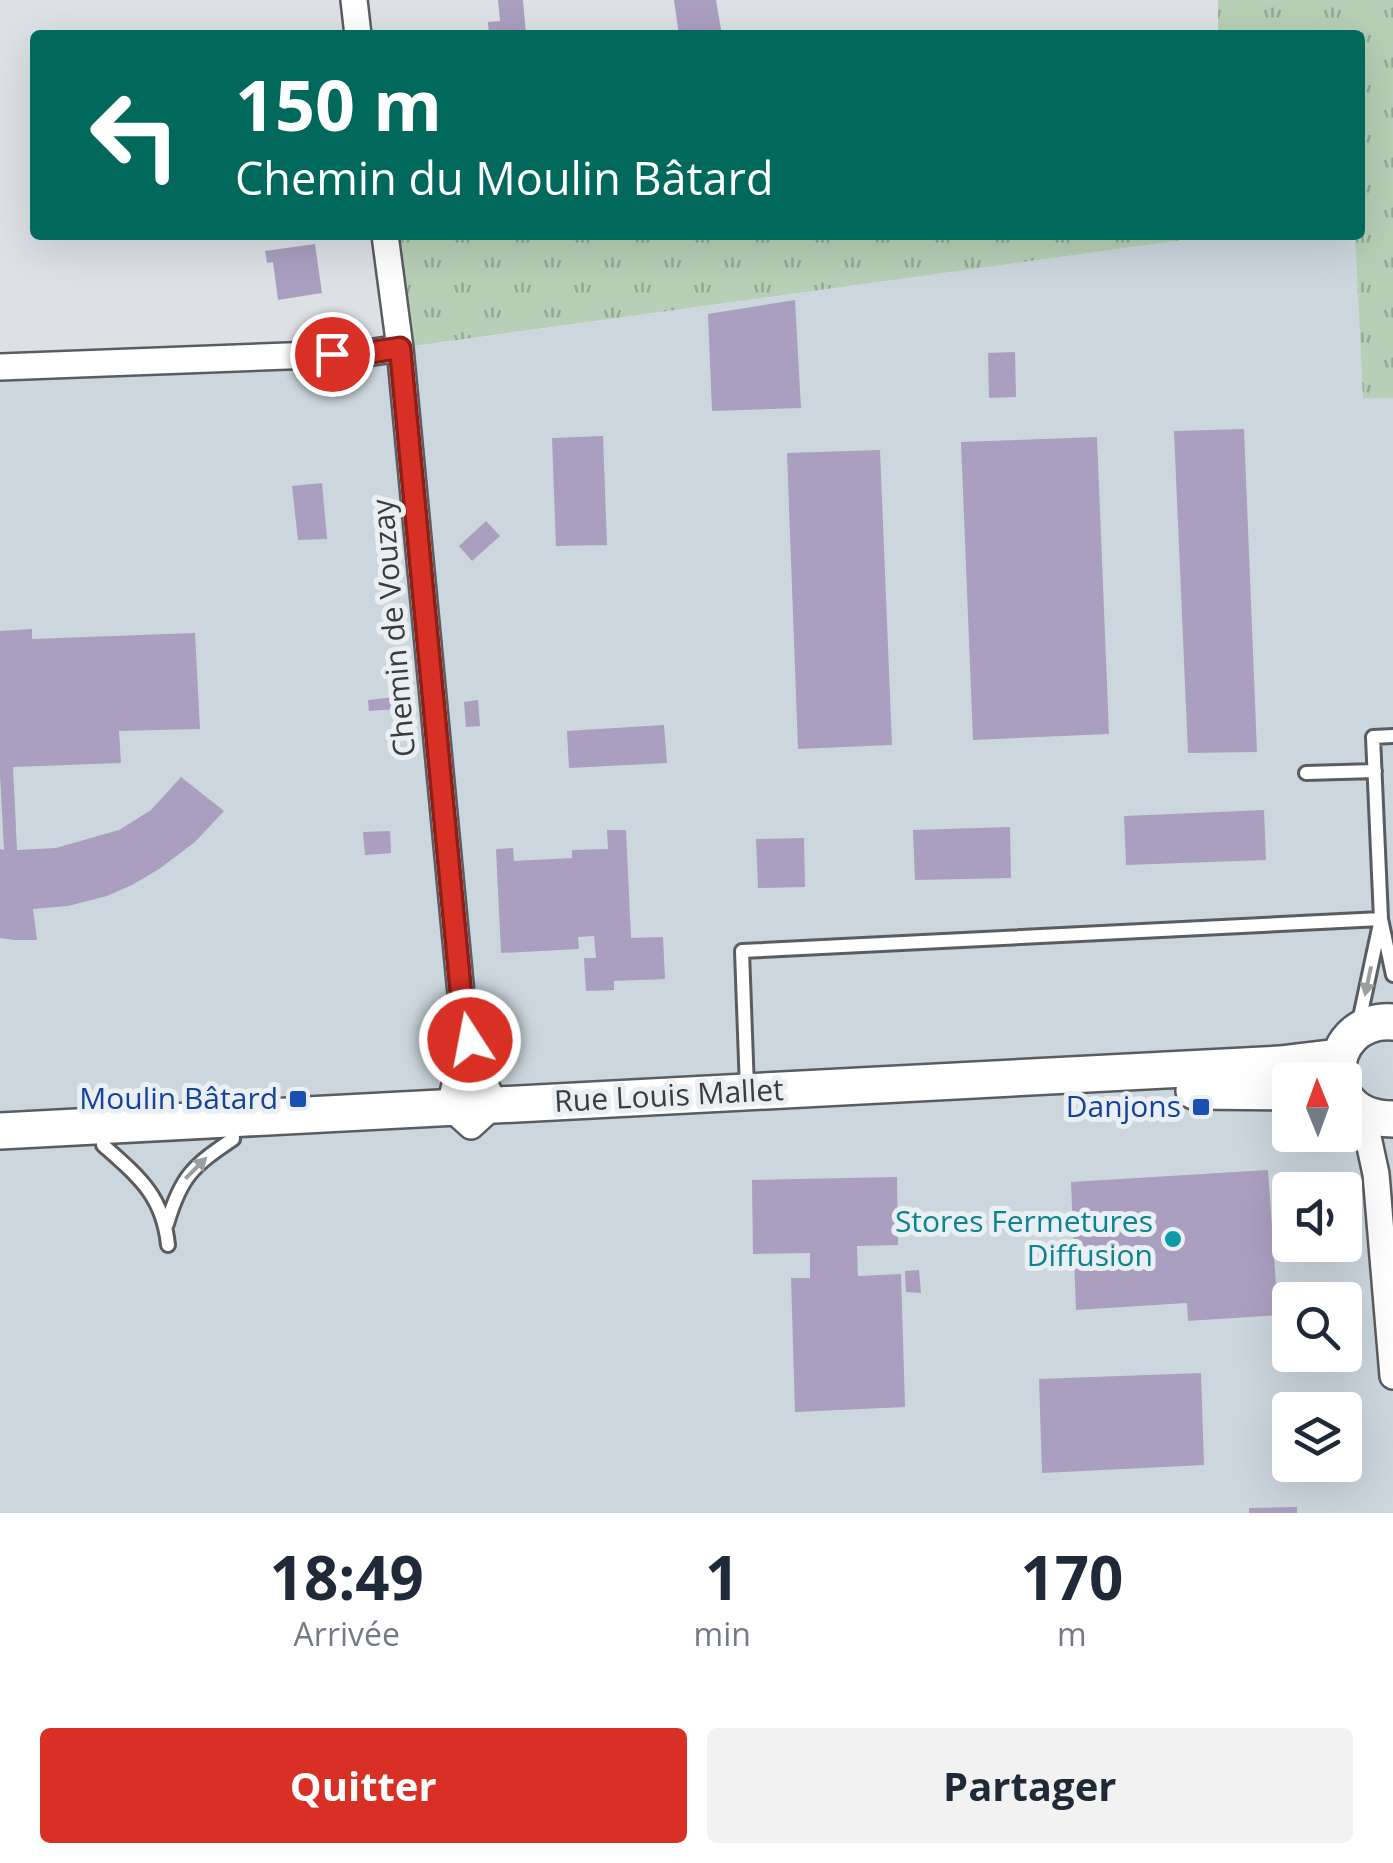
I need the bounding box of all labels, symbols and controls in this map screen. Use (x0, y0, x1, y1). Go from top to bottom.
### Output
text: 150 m (235, 56, 442, 152)
icon: left (70, 70, 200, 200)
text: Chemin du Moulin Bâtard (235, 147, 774, 208)
pin (290, 312, 375, 397)
icon: arrive (305, 327, 360, 382)
street label: Chemin de Vouzay (361, 496, 424, 759)
one-way arrow (1359, 966, 1375, 997)
position arrow (418, 988, 522, 1092)
north arrow (1272, 1062, 1362, 1152)
map controls (1272, 1062, 1362, 1482)
street label: Rue Louis Mallet (553, 1068, 785, 1121)
place label: Moulin Bâtard (79, 1077, 278, 1118)
place label: Danjons (1066, 1085, 1181, 1126)
marker: Moulin Bâtard (287, 1088, 309, 1110)
marker: Danjons (1190, 1096, 1212, 1118)
one-way arrow (184, 1156, 208, 1180)
button: sound (1272, 1172, 1362, 1262)
place label: Stores Fermetures Diffusion (895, 1200, 1153, 1275)
marker: Stores Fermetures Diffusion (1162, 1228, 1184, 1250)
button: search (1272, 1282, 1362, 1372)
button: layers (1272, 1392, 1362, 1482)
text: 18:49 (270, 1536, 424, 1618)
text: 1 (705, 1536, 739, 1618)
text: 170 (1020, 1536, 1123, 1618)
text: Arrivée (294, 1612, 400, 1655)
text: min (694, 1612, 751, 1655)
text: m (1057, 1612, 1087, 1655)
button: Quitter (40, 1728, 687, 1843)
button: Partager (707, 1728, 1353, 1843)

